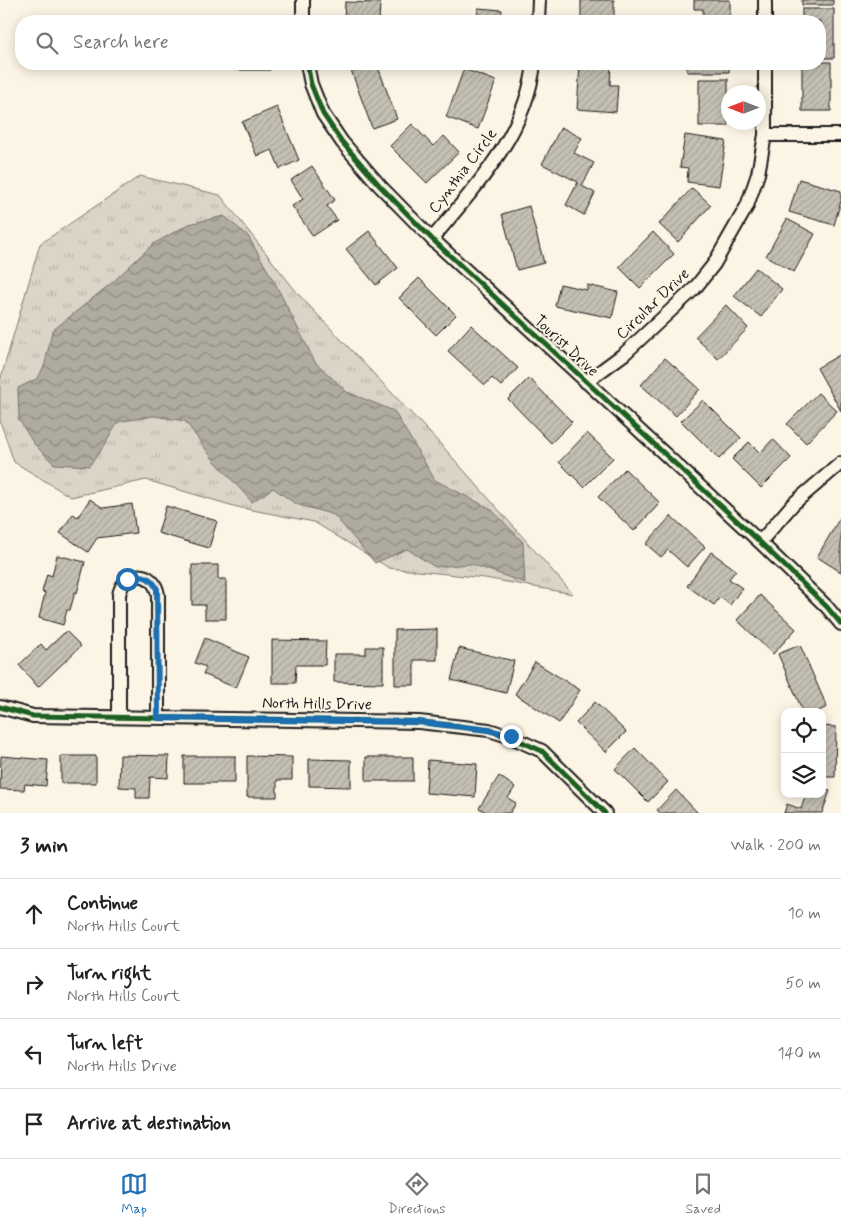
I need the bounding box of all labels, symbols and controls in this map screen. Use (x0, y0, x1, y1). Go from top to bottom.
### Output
search box (15, 15, 826, 70)
icon: search (33, 29, 61, 57)
text: Search here (73, 30, 169, 55)
north arrow (721, 85, 766, 130)
street label: Cynthia Circle (424, 124, 502, 218)
street label: Circular Drive (612, 264, 694, 344)
street label: Tourist Drive (529, 311, 603, 381)
route start (116, 568, 139, 591)
street label: North Hills Drive (262, 693, 372, 715)
map controls (781, 708, 826, 798)
button: locate (781, 708, 826, 753)
route end (500, 725, 523, 748)
button: layers (781, 753, 826, 798)
text: 3 min (20, 832, 68, 860)
text: Walk · 200 m (730, 835, 821, 856)
text: Continue (67, 891, 138, 916)
icon: ahead (20, 900, 48, 928)
text: 10 m (788, 903, 821, 924)
text: North Hills Court (67, 916, 180, 937)
text: Turn right (67, 961, 151, 986)
icon: right (20, 970, 48, 998)
text: 50 m (785, 973, 821, 994)
text: North Hills Court (67, 986, 180, 1007)
text: Turn left (67, 1031, 143, 1056)
icon: left (20, 1040, 48, 1068)
text: 140 m (777, 1043, 821, 1064)
text: North Hills Drive (67, 1056, 177, 1077)
icon: arrive (20, 1110, 48, 1138)
text: Arrive at destination (67, 1111, 231, 1136)
tab: Map (120, 1170, 148, 1218)
tab: Directions (388, 1170, 446, 1218)
tab: Saved (686, 1170, 721, 1218)

